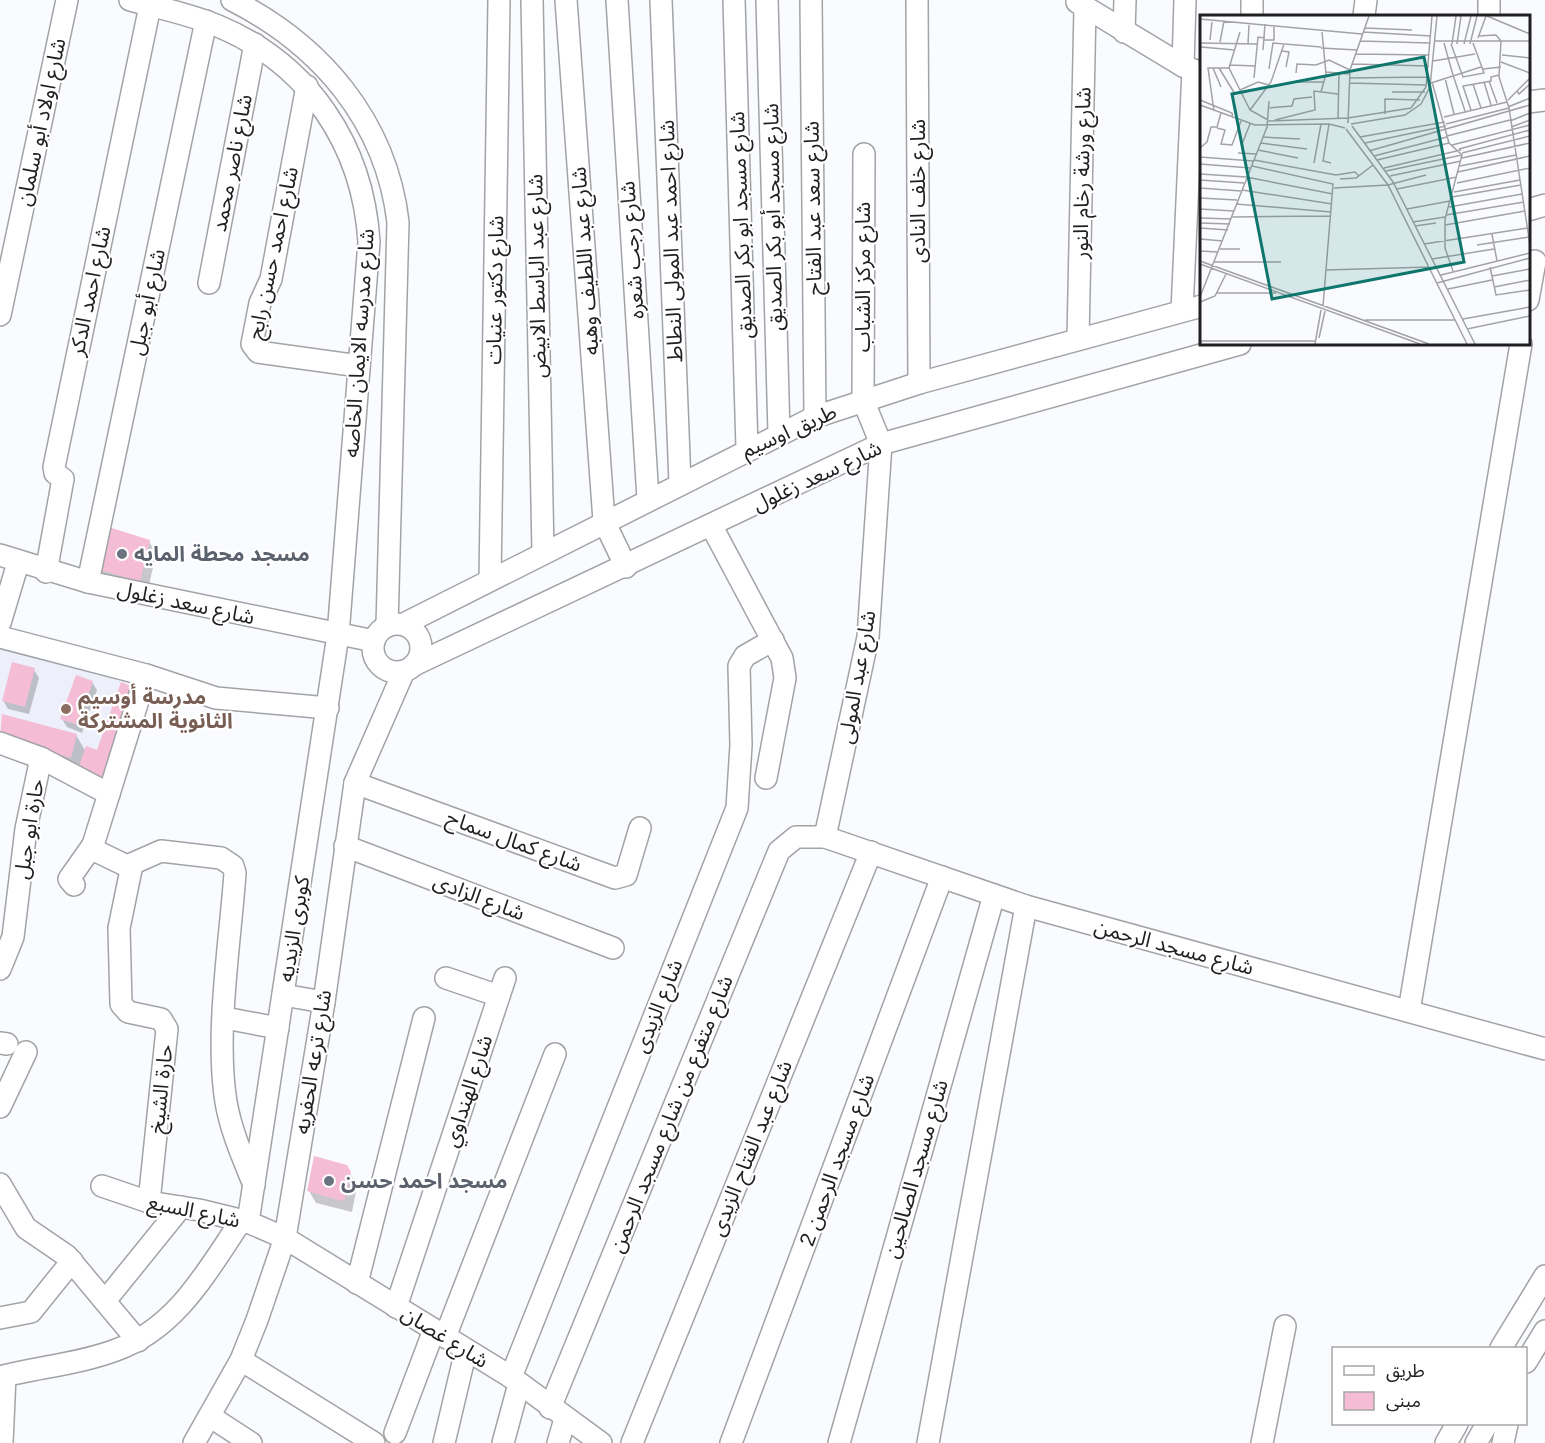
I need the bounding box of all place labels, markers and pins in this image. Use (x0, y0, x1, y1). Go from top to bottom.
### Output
place label: مسجد محطة المايه (134, 542, 310, 566)
marker: مسجد محطة المايه (115, 547, 129, 561)
place label: مدرسة أوسيم الثانوية المشتركة (78, 683, 233, 733)
marker: مدرسة أوسيم الثانوية المشتركة (59, 702, 73, 716)
place label: مسجد احمد حسن (341, 1169, 508, 1193)
marker: مسجد احمد حسن (322, 1174, 336, 1188)

